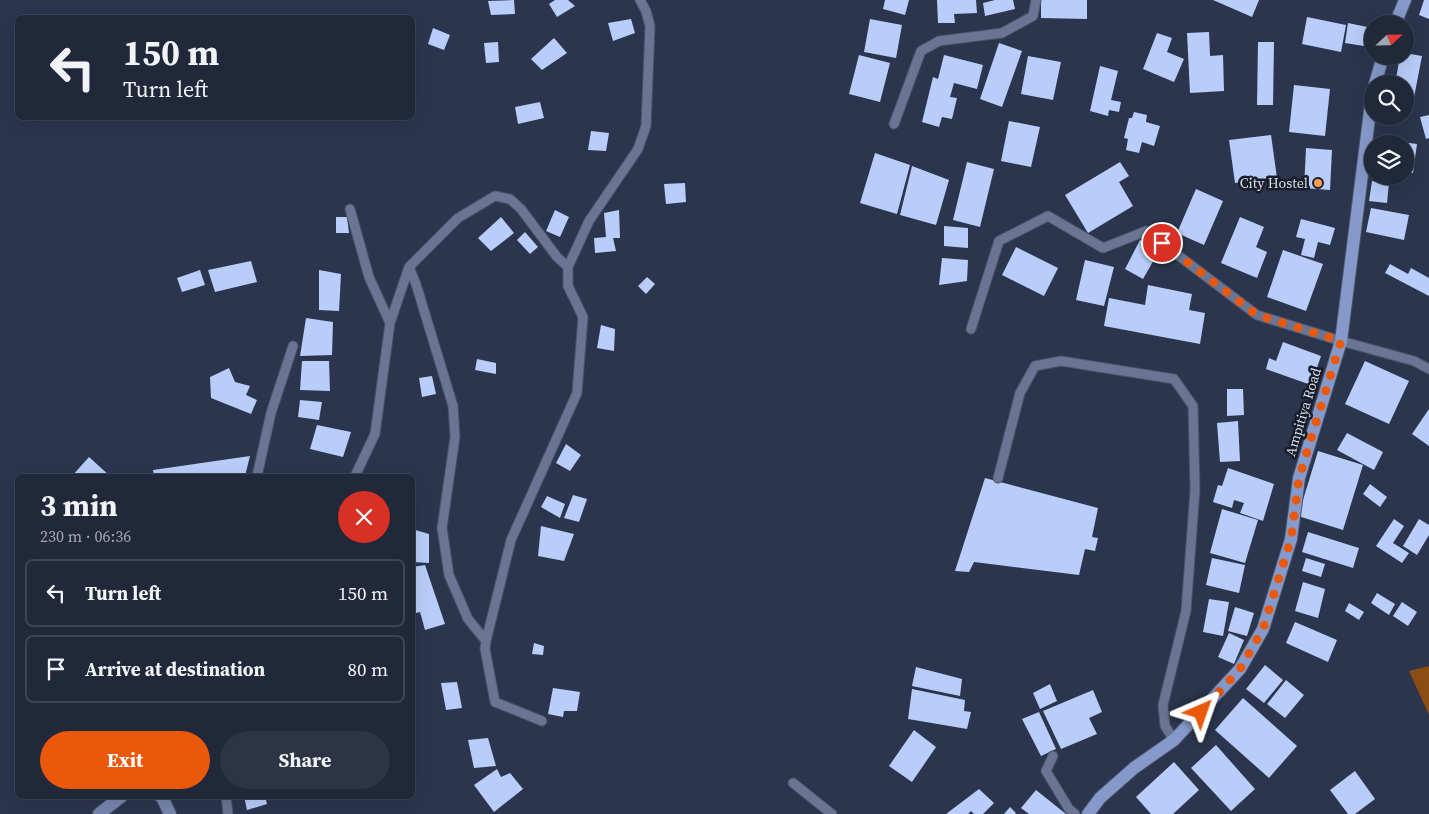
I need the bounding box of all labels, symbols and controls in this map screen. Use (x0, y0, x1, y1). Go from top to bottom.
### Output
north arrow (1364, 15, 1414, 65)
map controls (1364, 15, 1414, 185)
text: 150 m (123, 29, 219, 77)
icon: left (40, 35, 105, 100)
text: Turn left (123, 74, 208, 104)
button: search (1364, 75, 1414, 125)
button: layers (1364, 135, 1414, 185)
place label: City Hostel (1240, 173, 1308, 193)
marker: City Hostel (1312, 177, 1324, 189)
pin (1141, 222, 1183, 264)
icon: arrive (1148, 229, 1176, 257)
street label: Ampitiya Road (1280, 365, 1326, 459)
text: 3 min (40, 485, 118, 526)
button: close (338, 491, 390, 543)
text: 230 m · 06:36 (40, 525, 131, 547)
icon: left (42, 579, 70, 607)
text: Turn left (85, 580, 161, 606)
text: 150 m (338, 580, 388, 606)
icon: arrive (42, 655, 70, 683)
text: Arrive at destination (85, 656, 265, 682)
text: 80 m (347, 656, 388, 682)
position arrow (1174, 685, 1226, 737)
button: Exit (40, 731, 210, 789)
button: Share (220, 731, 390, 789)

